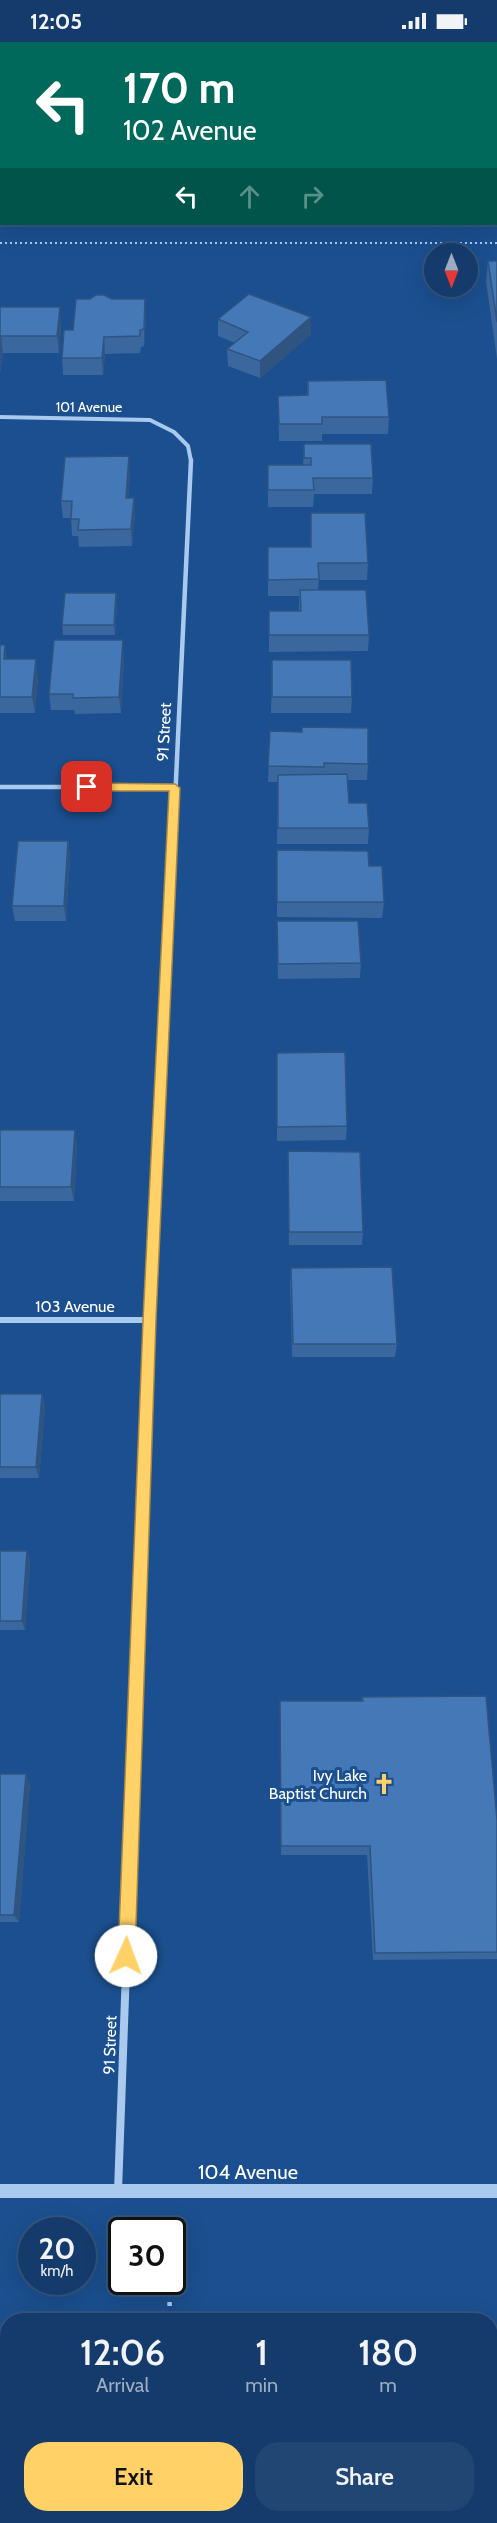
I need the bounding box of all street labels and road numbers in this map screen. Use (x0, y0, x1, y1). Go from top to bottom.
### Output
street label: 101 Avenue (56, 398, 122, 416)
street label: 91 Street (153, 701, 175, 762)
street label: 103 Avenue (35, 1297, 115, 1316)
street label: 91 Street (99, 2015, 121, 2075)
street label: 104 Avenue (198, 2160, 298, 2184)

